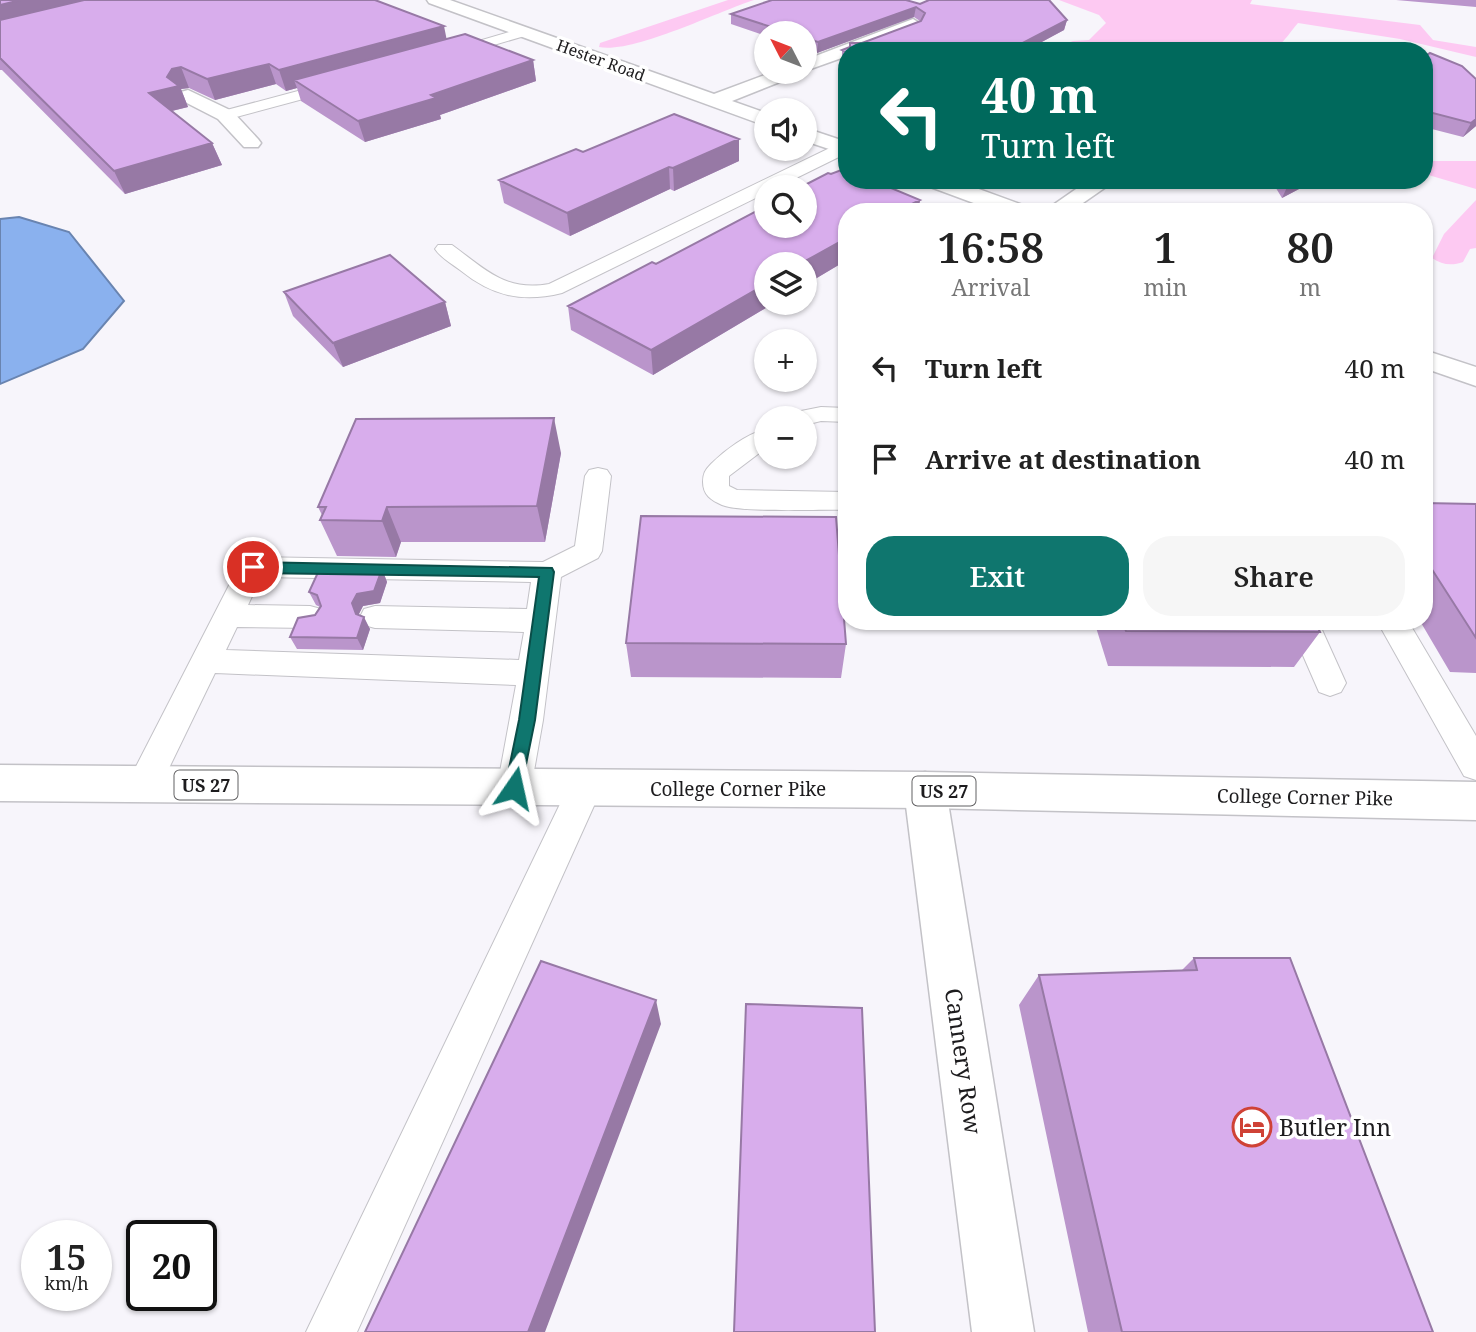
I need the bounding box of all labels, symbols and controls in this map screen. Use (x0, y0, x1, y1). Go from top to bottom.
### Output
north arrow (754, 21, 817, 84)
map controls (754, 21, 817, 469)
street label: Hester Road (554, 34, 649, 86)
text: 40 m (981, 61, 1097, 127)
icon: left (866, 70, 957, 161)
button: sound (754, 98, 817, 161)
text: Turn left (981, 124, 1115, 167)
button: search (754, 175, 817, 238)
text: 16:58 (937, 218, 1044, 275)
text: 1 (1154, 218, 1177, 275)
text: 80 (1287, 218, 1334, 275)
button: layers (754, 252, 817, 315)
text: Arrival (951, 271, 1030, 303)
text: min (1143, 271, 1187, 303)
text: m (1299, 271, 1321, 303)
button: + (754, 329, 817, 392)
icon: left (866, 349, 904, 387)
text: Turn left (925, 350, 1042, 386)
text: 40 m (1345, 350, 1405, 386)
button: − (754, 406, 817, 469)
icon: arrive (866, 440, 904, 478)
text: Arrive at destination (925, 441, 1201, 477)
text: 40 m (1345, 441, 1405, 477)
button: Exit (866, 536, 1129, 616)
button: Share (1143, 536, 1405, 616)
pin (223, 537, 283, 597)
icon: arrive (234, 548, 272, 586)
position arrow (477, 751, 551, 825)
road number: US 27 (174, 770, 238, 800)
street label: College Corner Pike (650, 776, 826, 802)
road number: US 27 (912, 776, 976, 806)
street label: College Corner Pike (1217, 782, 1393, 812)
street label: Cannery Row (938, 986, 990, 1136)
hotel icon: Butler Inn (1231, 1106, 1273, 1148)
place label: Butler Inn (1279, 1111, 1391, 1143)
speed limit sign: 20 (126, 1220, 217, 1311)
text: 15 (47, 1233, 86, 1280)
text: km/h (44, 1271, 89, 1295)

